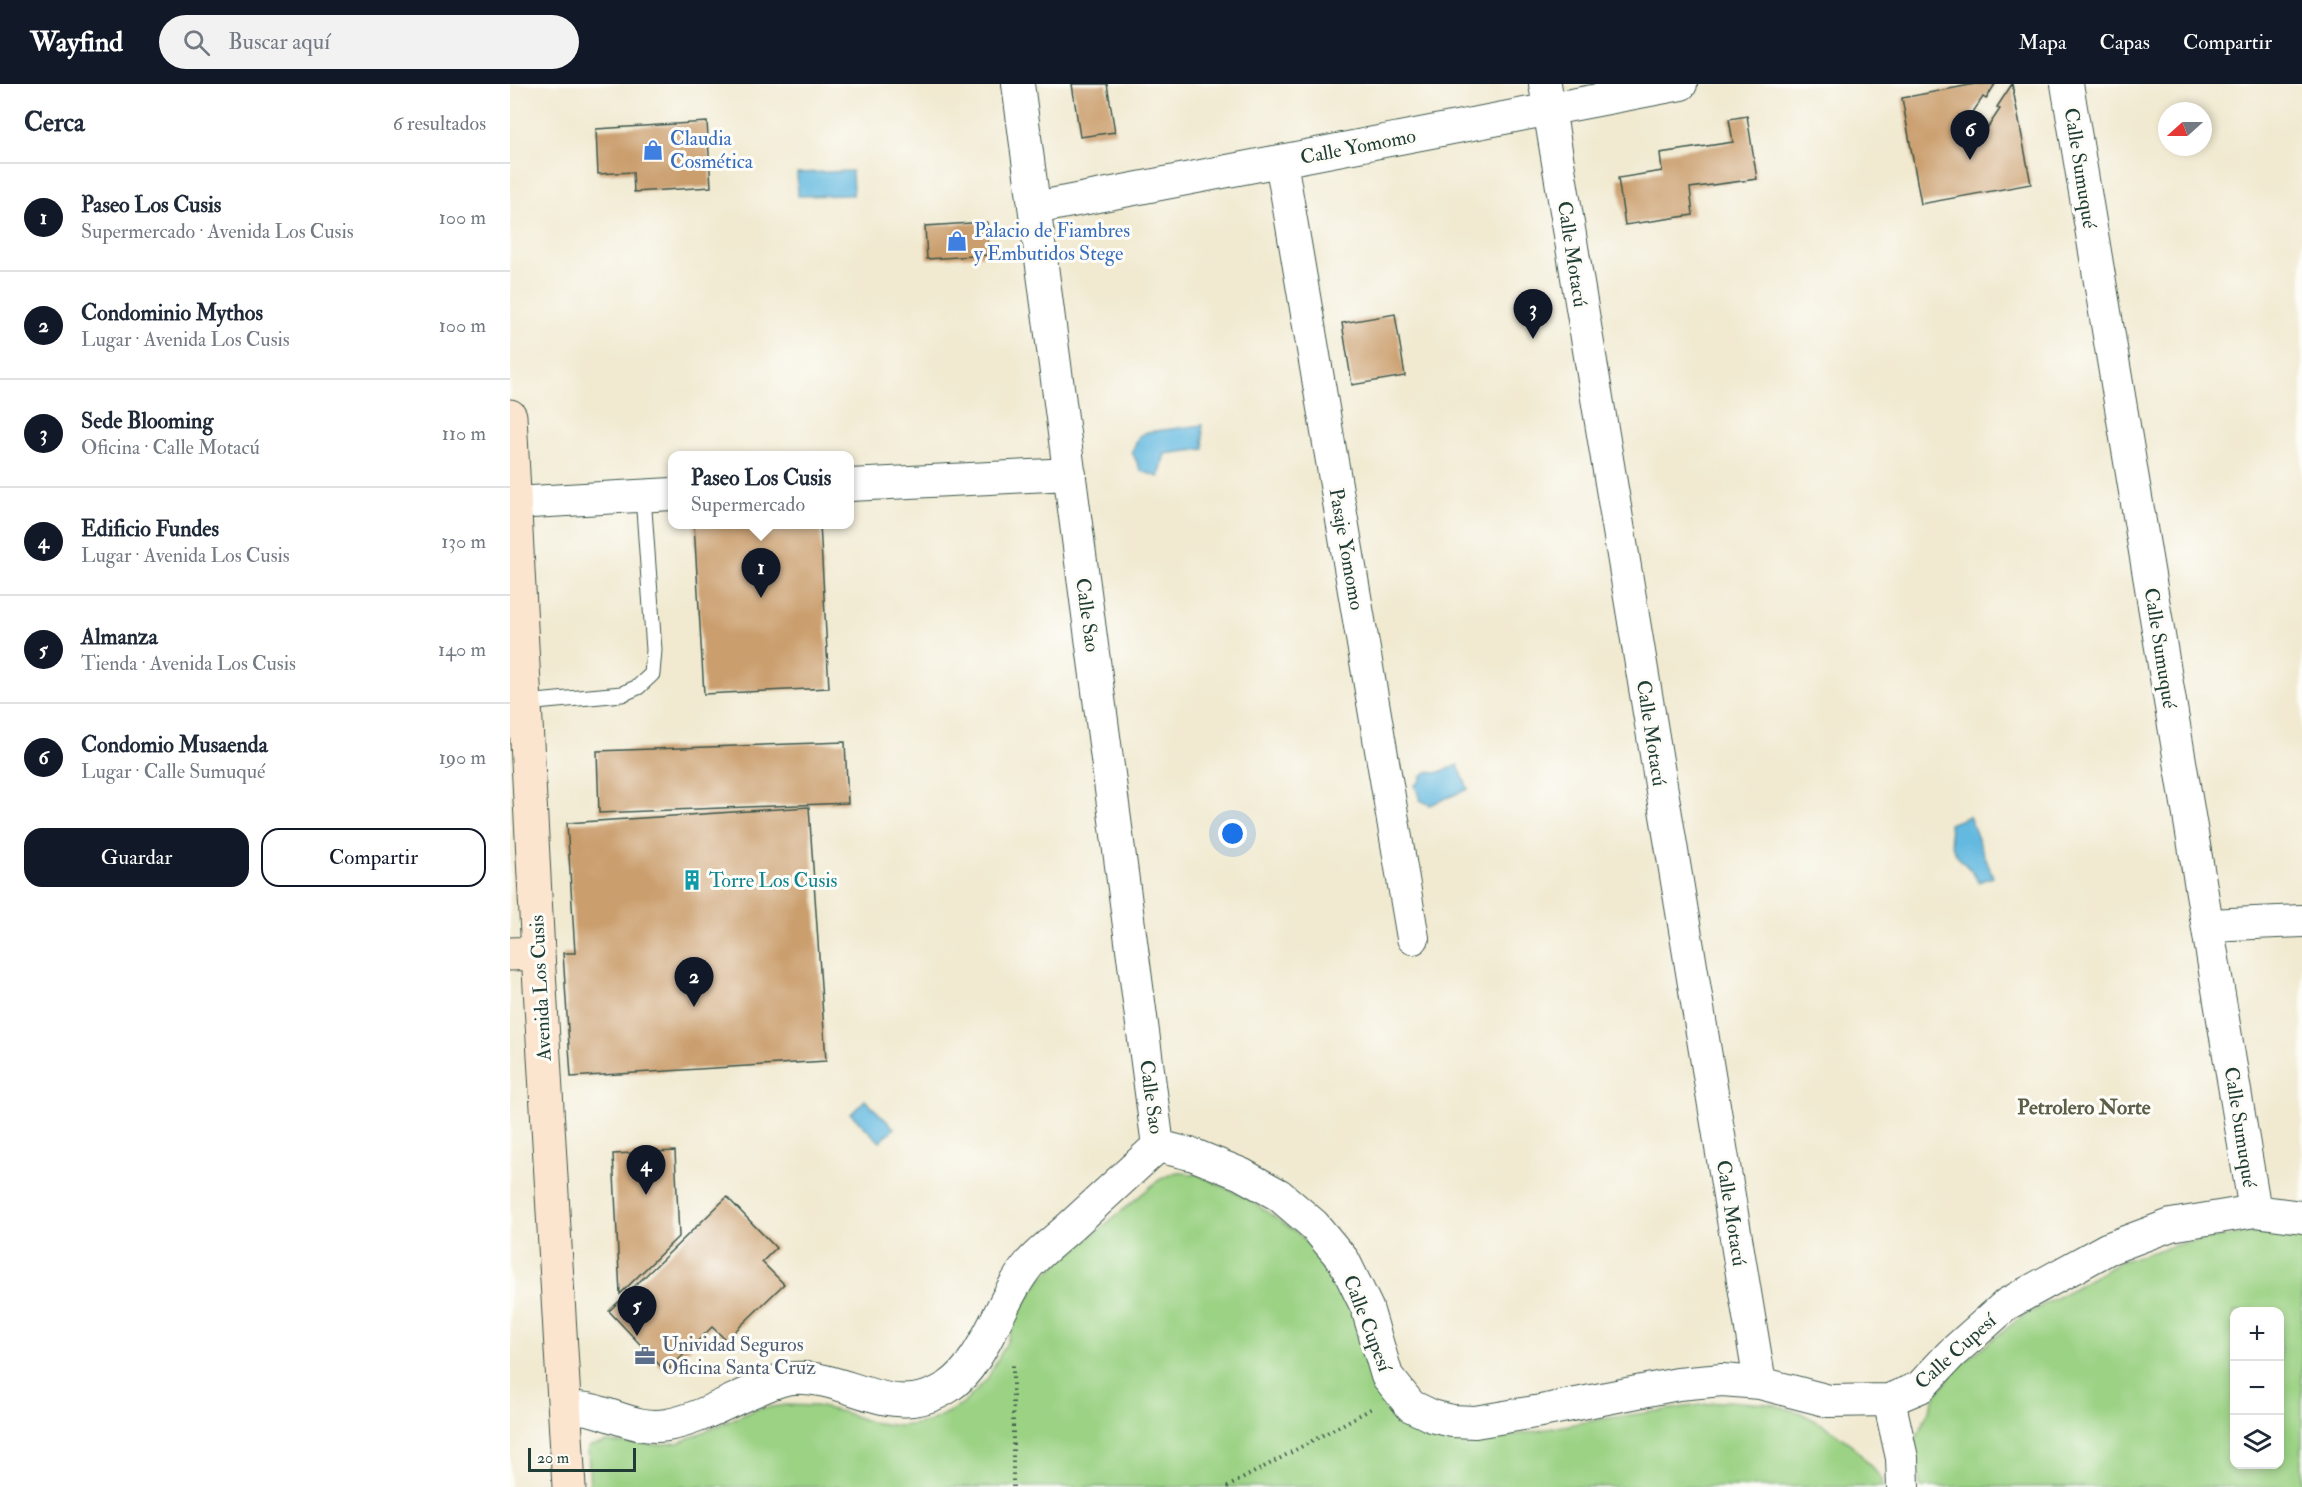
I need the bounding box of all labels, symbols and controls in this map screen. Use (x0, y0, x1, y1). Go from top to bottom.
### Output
search box (159, 15, 579, 69)
text: Wayfind (30, 25, 123, 60)
icon: search (180, 26, 213, 59)
text: Buscar aquí (228, 28, 330, 56)
text: Mapa (2019, 29, 2067, 56)
text: Capas (2100, 29, 2150, 56)
text: Compartir (2183, 29, 2272, 56)
north arrow (2158, 102, 2212, 156)
street label: Calle Sumuqué (2059, 106, 2102, 231)
text: Cerca (24, 107, 85, 139)
pin: 6 (1950, 110, 1990, 160)
text: 6 resultados (393, 111, 486, 136)
street label: Calle Yomomo (1298, 123, 1418, 170)
place label: Claudia Cosmética (670, 126, 754, 174)
shop icon: Claudia Cosmética (641, 138, 665, 162)
text: Paseo Los Cusis (81, 191, 221, 219)
street label: Calle Motacú (1552, 199, 1593, 309)
text: 1 (40, 205, 47, 230)
text: 100 m (439, 205, 486, 230)
place label: Palacio de Fiambres y Embutidos Stege (974, 218, 1130, 266)
text: Supermercado · Avenida Los Cusis (81, 219, 354, 244)
shop icon: Palacio de Fiambres y Embutidos Stege (945, 229, 969, 253)
pin: 3 (1514, 290, 1552, 339)
text: Condominio Mythos (81, 299, 263, 327)
text: 2 (38, 313, 49, 338)
text: 100 m (439, 313, 486, 338)
text: Lugar · Avenida Los Cusis (81, 327, 290, 352)
text: Sede Blooming (81, 407, 213, 435)
text: 3 (40, 421, 47, 446)
text: 110 m (442, 421, 486, 446)
text: Oficina · Calle Motacú (81, 435, 260, 460)
popup (668, 451, 854, 529)
text: Paseo Los Cusis (691, 464, 831, 492)
street label: Pasaje Yomomo (1323, 486, 1370, 612)
text: Supermercado (691, 492, 805, 517)
text: Edificio Fundes (81, 515, 219, 543)
text: 4 (38, 529, 49, 554)
text: 130 m (441, 529, 486, 554)
text: Lugar · Avenida Los Cusis (81, 543, 290, 568)
pin: 1 (742, 548, 780, 598)
street label: Calle Sao (1070, 576, 1105, 654)
street label: Calle Sumuqué (2139, 586, 2182, 711)
text: Almanza (81, 623, 158, 651)
text: 5 (39, 637, 48, 662)
text: 140 m (438, 637, 486, 662)
text: Tienda · Avenida Los Cusis (81, 651, 296, 676)
street label: Calle Motacú (1631, 678, 1672, 788)
text: Condomio Musaenda (81, 731, 268, 759)
text: 6 (38, 745, 49, 770)
text: 190 m (439, 745, 486, 770)
text: Lugar · Calle Sumuqué (81, 759, 265, 784)
your location (1218, 819, 1247, 848)
button: Guardar (24, 828, 249, 887)
button: Compartir (261, 828, 486, 887)
building icon: Torre Los Cusis (680, 868, 704, 892)
place label: Torre Los Cusis (709, 868, 838, 893)
street label: Avenida Los Cusis (524, 914, 557, 1063)
pin: 2 (674, 958, 714, 1007)
street label: Calle Sao (1134, 1058, 1169, 1136)
street label: Calle Sumuqué (2219, 1065, 2262, 1190)
district label: Petrolero Norte (2017, 1094, 2151, 1121)
pin: 4 (626, 1146, 666, 1195)
street label: Calle Motacú (1711, 1158, 1752, 1268)
street label: Calle Cupesí (1337, 1272, 1398, 1377)
pin: 5 (618, 1286, 656, 1336)
street label: Calle Cupesí (1909, 1307, 2003, 1395)
map controls (2230, 1307, 2284, 1469)
button: + (2230, 1307, 2284, 1361)
place label: Unividad Seguros Oficina Santa Cruz (662, 1332, 816, 1380)
office icon: Unividad Seguros Oficina Santa Cruz (633, 1344, 657, 1368)
button: − (2230, 1361, 2284, 1415)
button: layers (2230, 1415, 2284, 1469)
scale bar (528, 1445, 636, 1472)
text: 20 m (537, 1448, 569, 1468)

